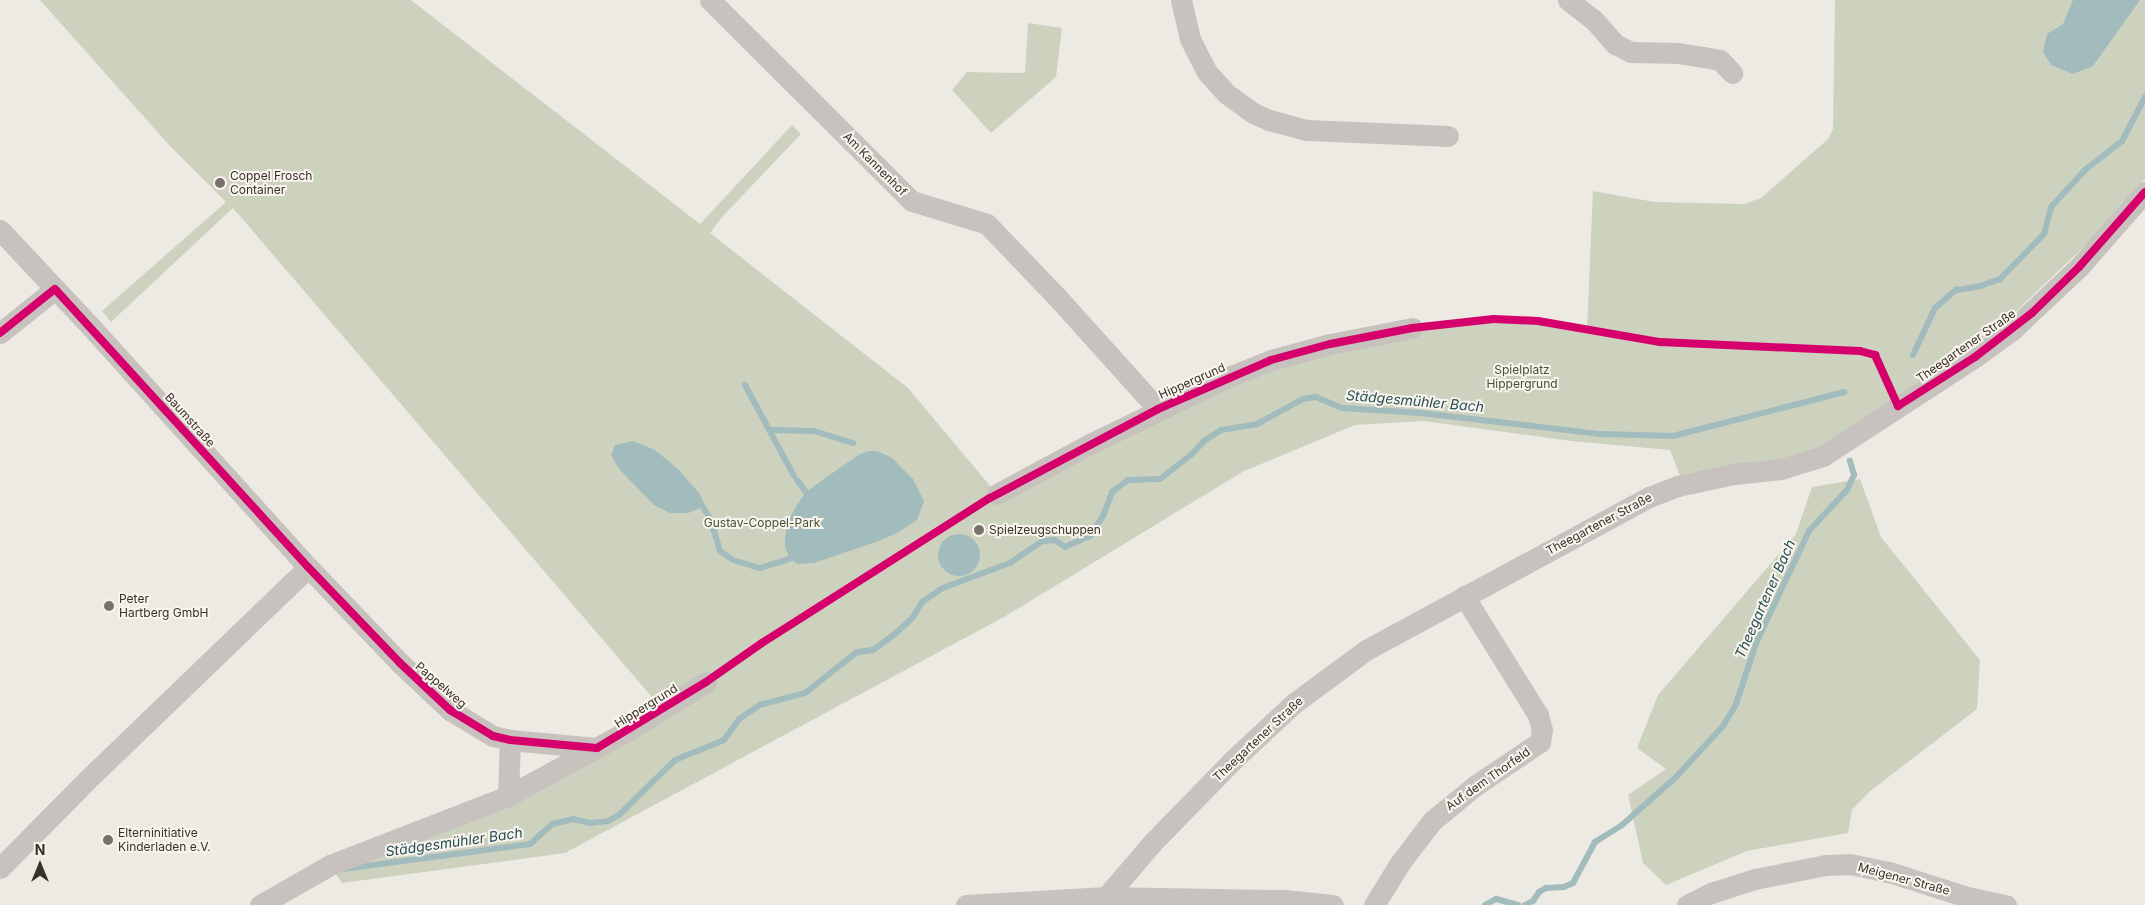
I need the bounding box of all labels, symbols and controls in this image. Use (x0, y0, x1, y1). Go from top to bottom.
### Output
street label: Am Kannenhof (840, 129, 910, 199)
place label: Coppel Frosch Container (230, 169, 312, 197)
marker: Coppel Frosch Container (214, 177, 226, 189)
street label: Theegartener Straße (1914, 306, 2018, 386)
street label: Hippergrund (1157, 360, 1227, 402)
park label: Spielplatz Hippergrund (1486, 363, 1558, 391)
water label: Städgesmühler Bach (1345, 387, 1485, 415)
street label: Baumstraße (162, 390, 218, 450)
street label: Theegartener Straße (1544, 490, 1654, 558)
park label: Gustav-Coppel-Park (704, 516, 820, 530)
place label: Spielzeugschuppen (989, 523, 1101, 537)
marker: Spielzeugschuppen (973, 524, 985, 536)
water label: Theegartener Bach (1731, 537, 1799, 661)
place label: Peter Hartberg GmbH (119, 592, 208, 620)
marker: Peter Hartberg GmbH (103, 600, 115, 612)
street label: Pappelweg (413, 659, 469, 711)
street label: Hippergrund (612, 681, 680, 731)
street label: Theegartener Straße (1210, 694, 1306, 784)
street label: Auf dem Thorfeld (1443, 745, 1533, 813)
water label: Städgesmühler Bach (384, 824, 524, 860)
place label: Elterninitiative Kinderladen e.V. (118, 826, 211, 854)
marker: Elterninitiative Kinderladen e.V. (102, 834, 114, 846)
north arrow (15, 840, 65, 890)
text: N (35, 841, 45, 858)
street label: Meigener Straße (1857, 860, 1951, 898)

